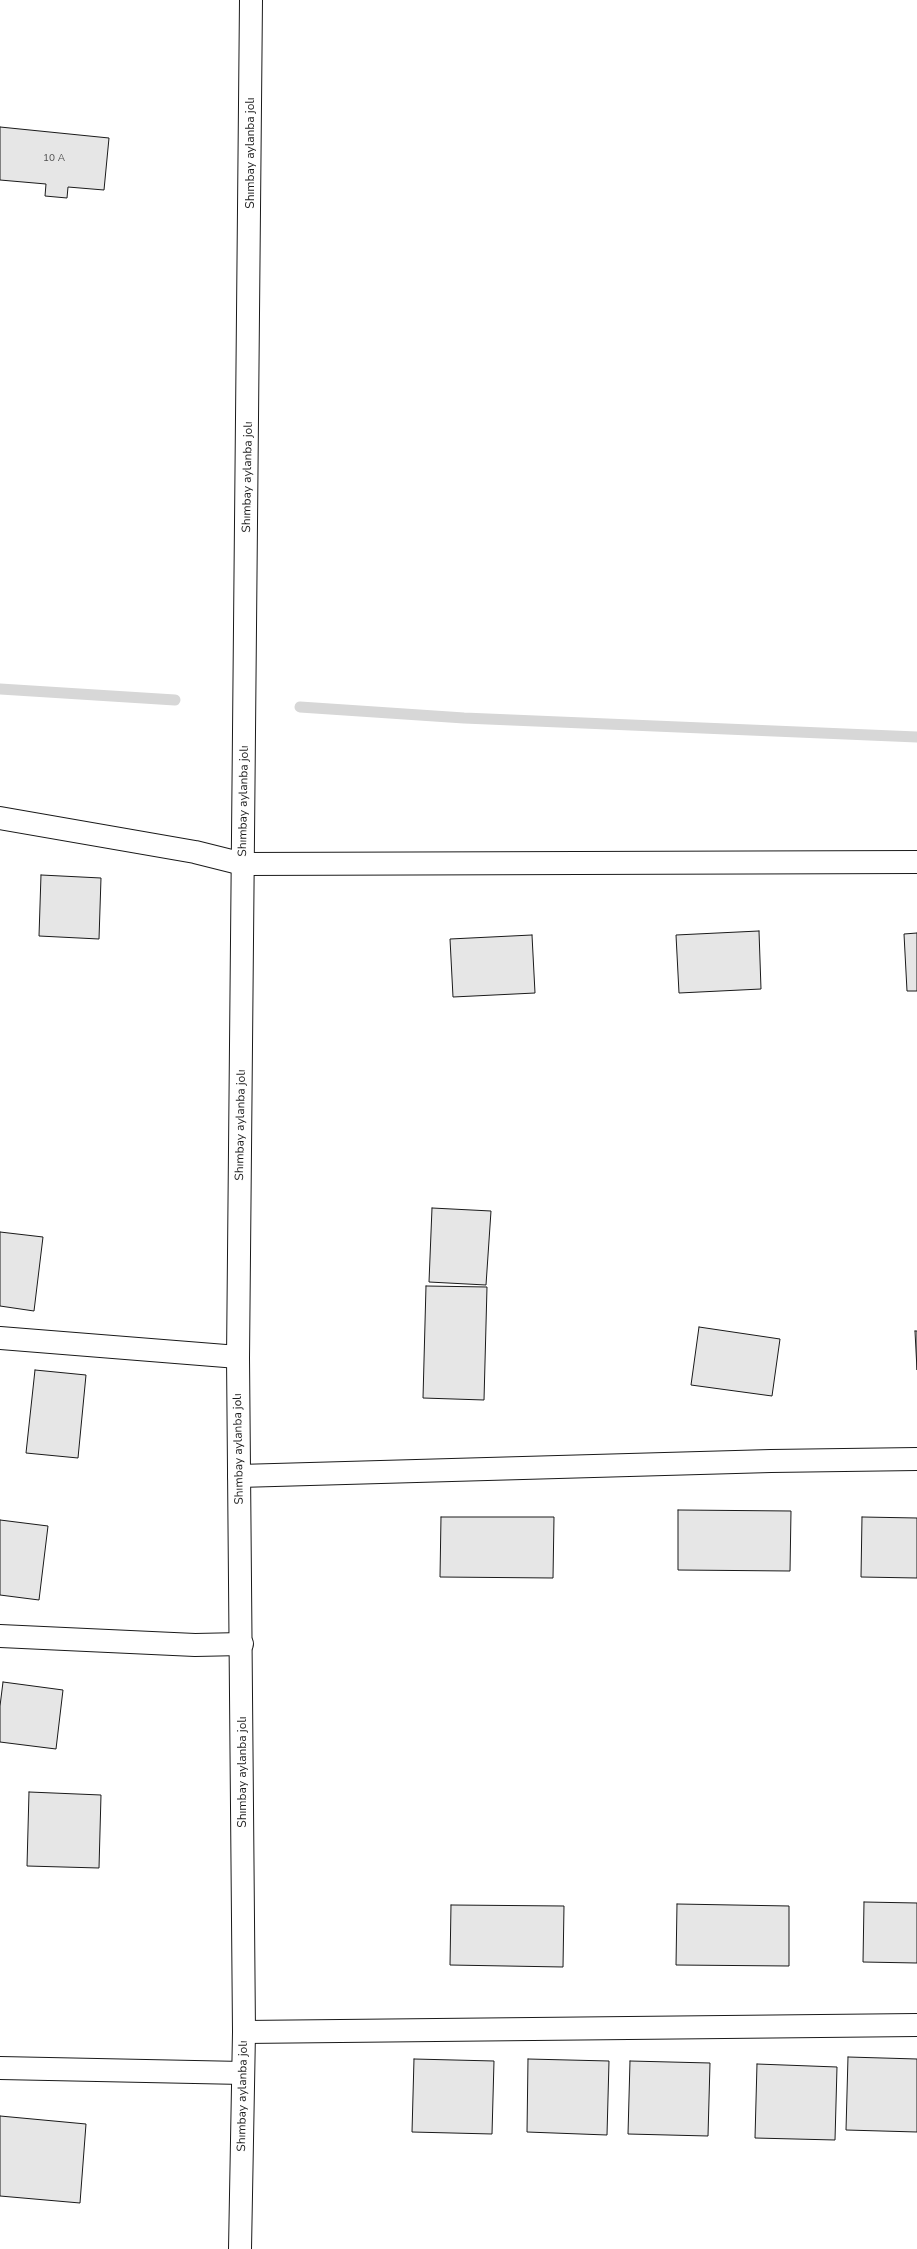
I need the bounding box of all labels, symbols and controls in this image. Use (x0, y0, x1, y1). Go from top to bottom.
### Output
street label: Shımbay aylanba jolı (244, 97, 258, 209)
house number: 10 А (43, 153, 65, 165)
street label: Shımbay aylanba jolı (240, 421, 256, 533)
street label: Shımbay aylanba jolı (236, 745, 252, 857)
street label: Shımbay aylanba jolı (233, 1069, 249, 1181)
street label: Shımbay aylanba jolı (231, 1393, 247, 1505)
street label: Shımbay aylanba jolı (236, 1716, 250, 1828)
street label: Shımbay aylanba jolı (235, 2040, 251, 2152)

